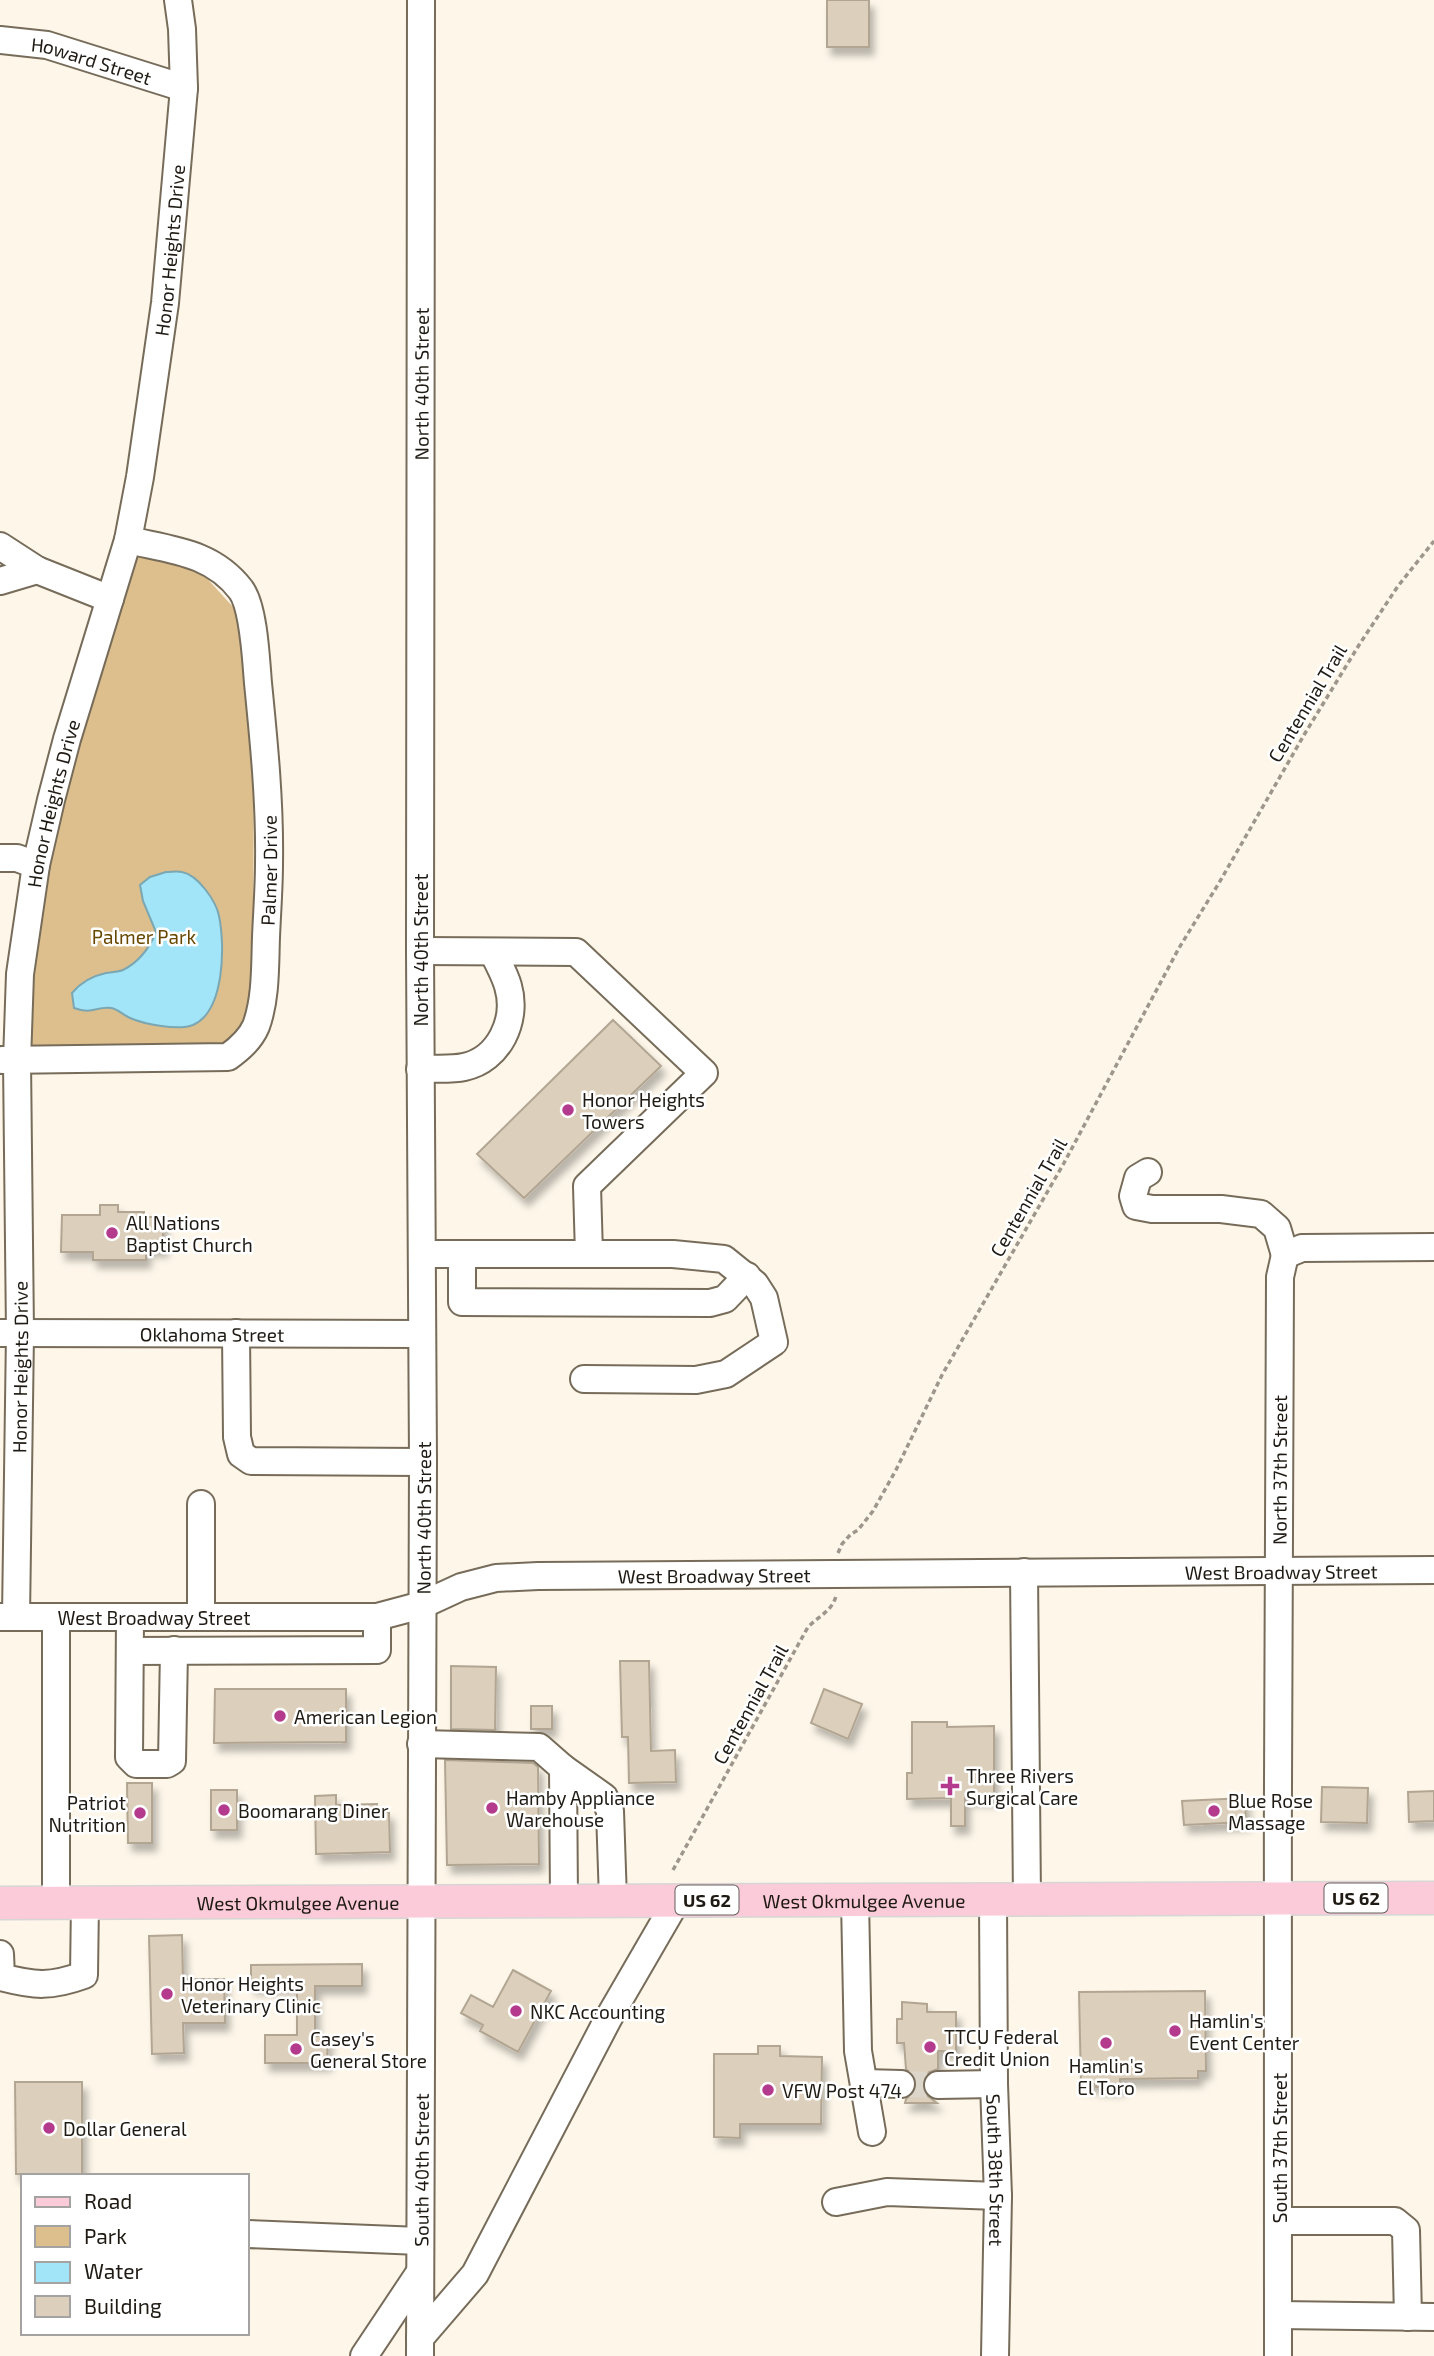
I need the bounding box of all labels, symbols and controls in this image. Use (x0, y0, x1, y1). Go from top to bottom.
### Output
street label: Howard Street (30, 32, 155, 89)
street label: Honor Heights Drive (149, 163, 189, 338)
street label: North 40th Street (409, 308, 432, 460)
street label: Centennial Trail (1263, 640, 1351, 766)
street label: Honor Heights Drive (21, 716, 84, 889)
street label: Palmer Drive (255, 815, 281, 926)
street label: North 40th Street (409, 874, 432, 1026)
park label: Palmer Park (92, 925, 197, 948)
place label: Honor Heights Towers (582, 1088, 705, 1133)
marker: Honor Heights Towers (560, 1102, 576, 1118)
street label: Centennial Trail (985, 1133, 1071, 1261)
place label: All Nations Baptist Church (126, 1211, 253, 1256)
marker: All Nations Baptist Church (104, 1225, 120, 1241)
street label: Honor Heights Drive (7, 1281, 32, 1453)
street label: Oklahoma Street (140, 1322, 284, 1345)
street label: North 37th Street (1267, 1395, 1291, 1545)
street label: North 40th Street (411, 1441, 435, 1594)
street label: West Broadway Street (1185, 1559, 1378, 1583)
street label: West Broadway Street (618, 1563, 811, 1587)
street label: West Broadway Street (57, 1606, 251, 1629)
street label: Centennial Trail (708, 1640, 793, 1768)
place label: American Legion (294, 1705, 437, 1728)
marker: American Legion (272, 1708, 288, 1724)
place label: Three Rivers Surgical Care (966, 1764, 1078, 1809)
marker: Three Rivers Surgical Care (940, 1776, 960, 1796)
place label: Hamby Appliance Warehouse (506, 1786, 655, 1831)
place label: Blue Rose Massage (1228, 1789, 1313, 1834)
place label: Patriot Nutrition (48, 1791, 126, 1836)
place label: Boomarang Diner (238, 1799, 389, 1822)
marker: Hamby Appliance Warehouse (484, 1800, 500, 1816)
marker: Boomarang Diner (216, 1802, 232, 1818)
marker: Blue Rose Massage (1206, 1803, 1222, 1819)
marker: Patriot Nutrition (132, 1805, 148, 1821)
road number: US 62 (1324, 1884, 1388, 1912)
road number: US 62 (676, 1886, 738, 1914)
street label: West Okmulgee Avenue (762, 1888, 966, 1912)
street label: West Okmulgee Avenue (196, 1890, 400, 1914)
place label: Honor Heights Veterinary Clinic (181, 1972, 321, 2017)
marker: Honor Heights Veterinary Clinic (159, 1986, 175, 2002)
place label: NKC Accounting (530, 2000, 666, 2023)
marker: NKC Accounting (508, 2003, 524, 2019)
place label: Hamlin's Event Center (1189, 2009, 1300, 2054)
marker: Hamlin's Event Center (1167, 2023, 1183, 2039)
place label: TTCU Federal Credit Union (944, 2025, 1059, 2070)
place label: Casey's General Store (310, 2027, 427, 2072)
marker: Hamlin's El Toro (1098, 2035, 1114, 2051)
marker: TTCU Federal Credit Union (922, 2039, 938, 2055)
marker: Casey's General Store (288, 2041, 304, 2057)
place label: Hamlin's El Toro (1069, 2054, 1143, 2099)
street label: South 37th Street (1268, 2073, 1291, 2223)
place label: VFW Post 474 (782, 2079, 902, 2102)
marker: VFW Post 474 (760, 2082, 776, 2098)
street label: South 40th Street (409, 2093, 432, 2247)
street label: South 38th Street (983, 2093, 1010, 2246)
place label: Dollar General (63, 2117, 187, 2140)
marker: Dollar General (41, 2120, 57, 2136)
legend (21, 2174, 248, 2335)
text: Road (84, 2188, 132, 2213)
text: Park (84, 2223, 127, 2248)
text: Water (84, 2258, 143, 2283)
text: Building (84, 2293, 162, 2318)

